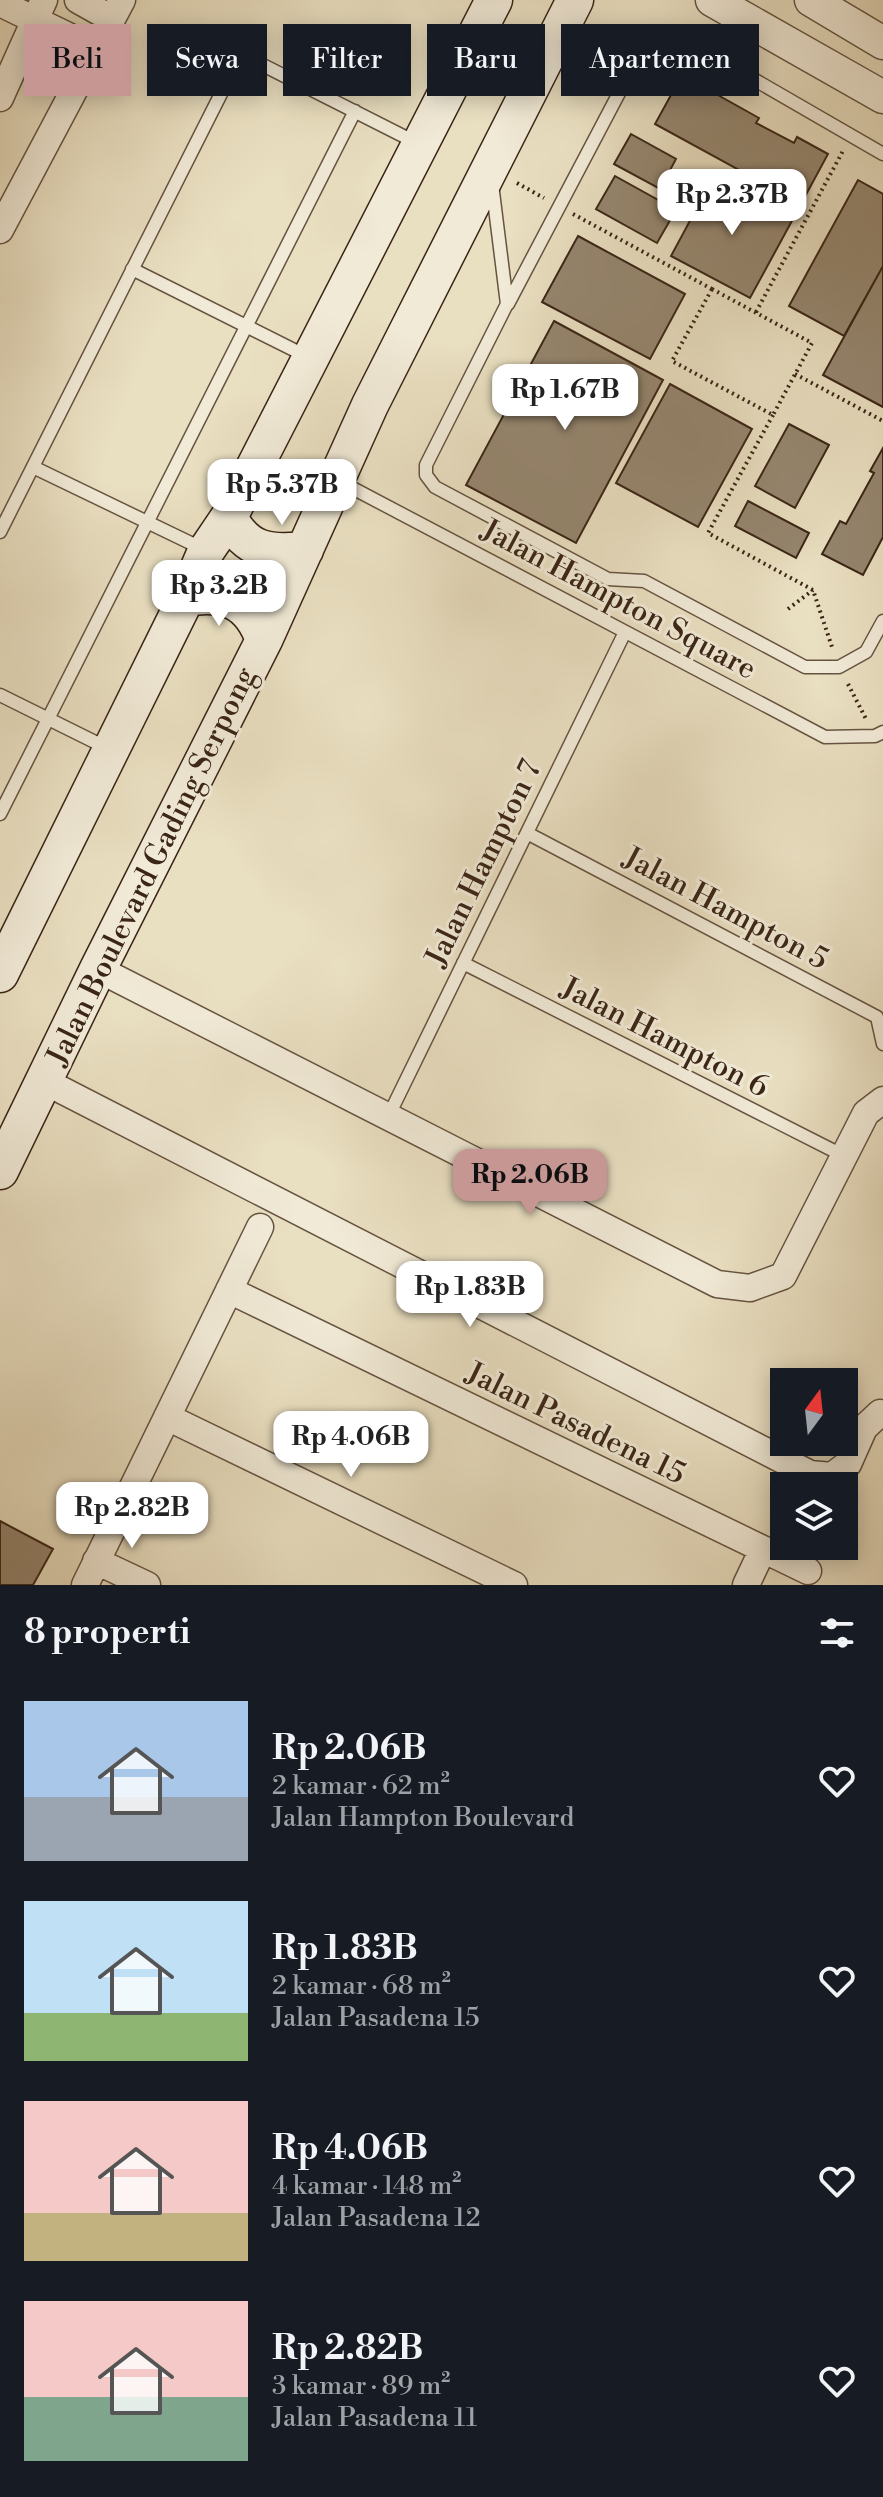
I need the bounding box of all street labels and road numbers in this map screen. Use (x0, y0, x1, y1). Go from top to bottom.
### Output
street label: Jalan Hampton Square (474, 511, 762, 688)
street label: Jalan Boulevard Gading Serpong (38, 661, 265, 1073)
street label: Jalan Hampton 7 (417, 754, 550, 974)
street label: Jalan Hampton 5 (616, 838, 834, 979)
street label: Jalan Hampton 6 (553, 969, 775, 1107)
street label: Jalan Pasadena 15 (459, 1354, 691, 1493)

